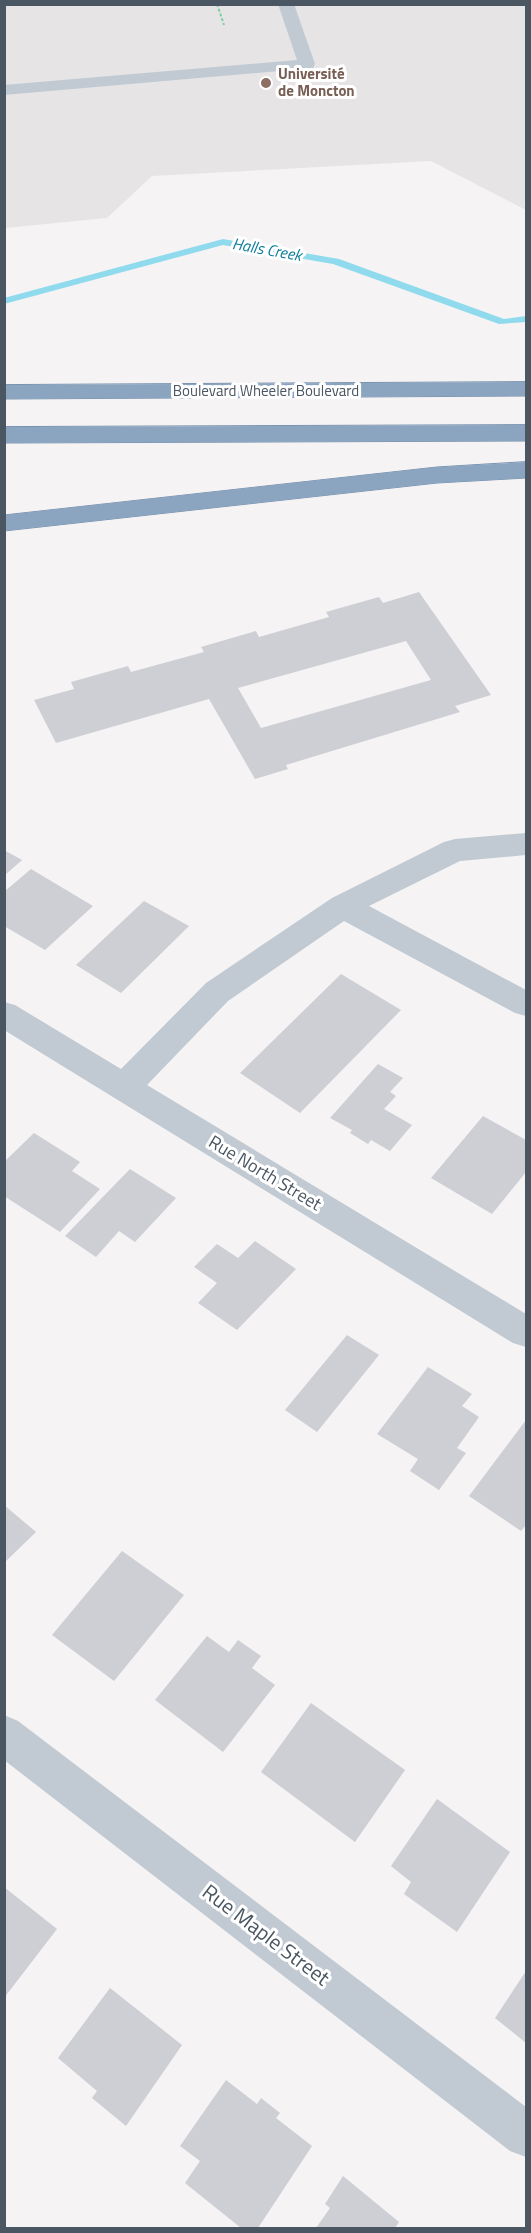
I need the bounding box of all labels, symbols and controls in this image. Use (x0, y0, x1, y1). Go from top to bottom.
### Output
place label: Université de Moncton (278, 62, 355, 102)
marker: Université de Moncton (259, 76, 273, 90)
water label: Halls Creek (230, 231, 305, 267)
street label: Boulevard Wheeler Boulevard (173, 379, 359, 402)
street label: Rue North Street (204, 1128, 328, 1217)
street label: Rue Maple Street (196, 1875, 338, 1993)

